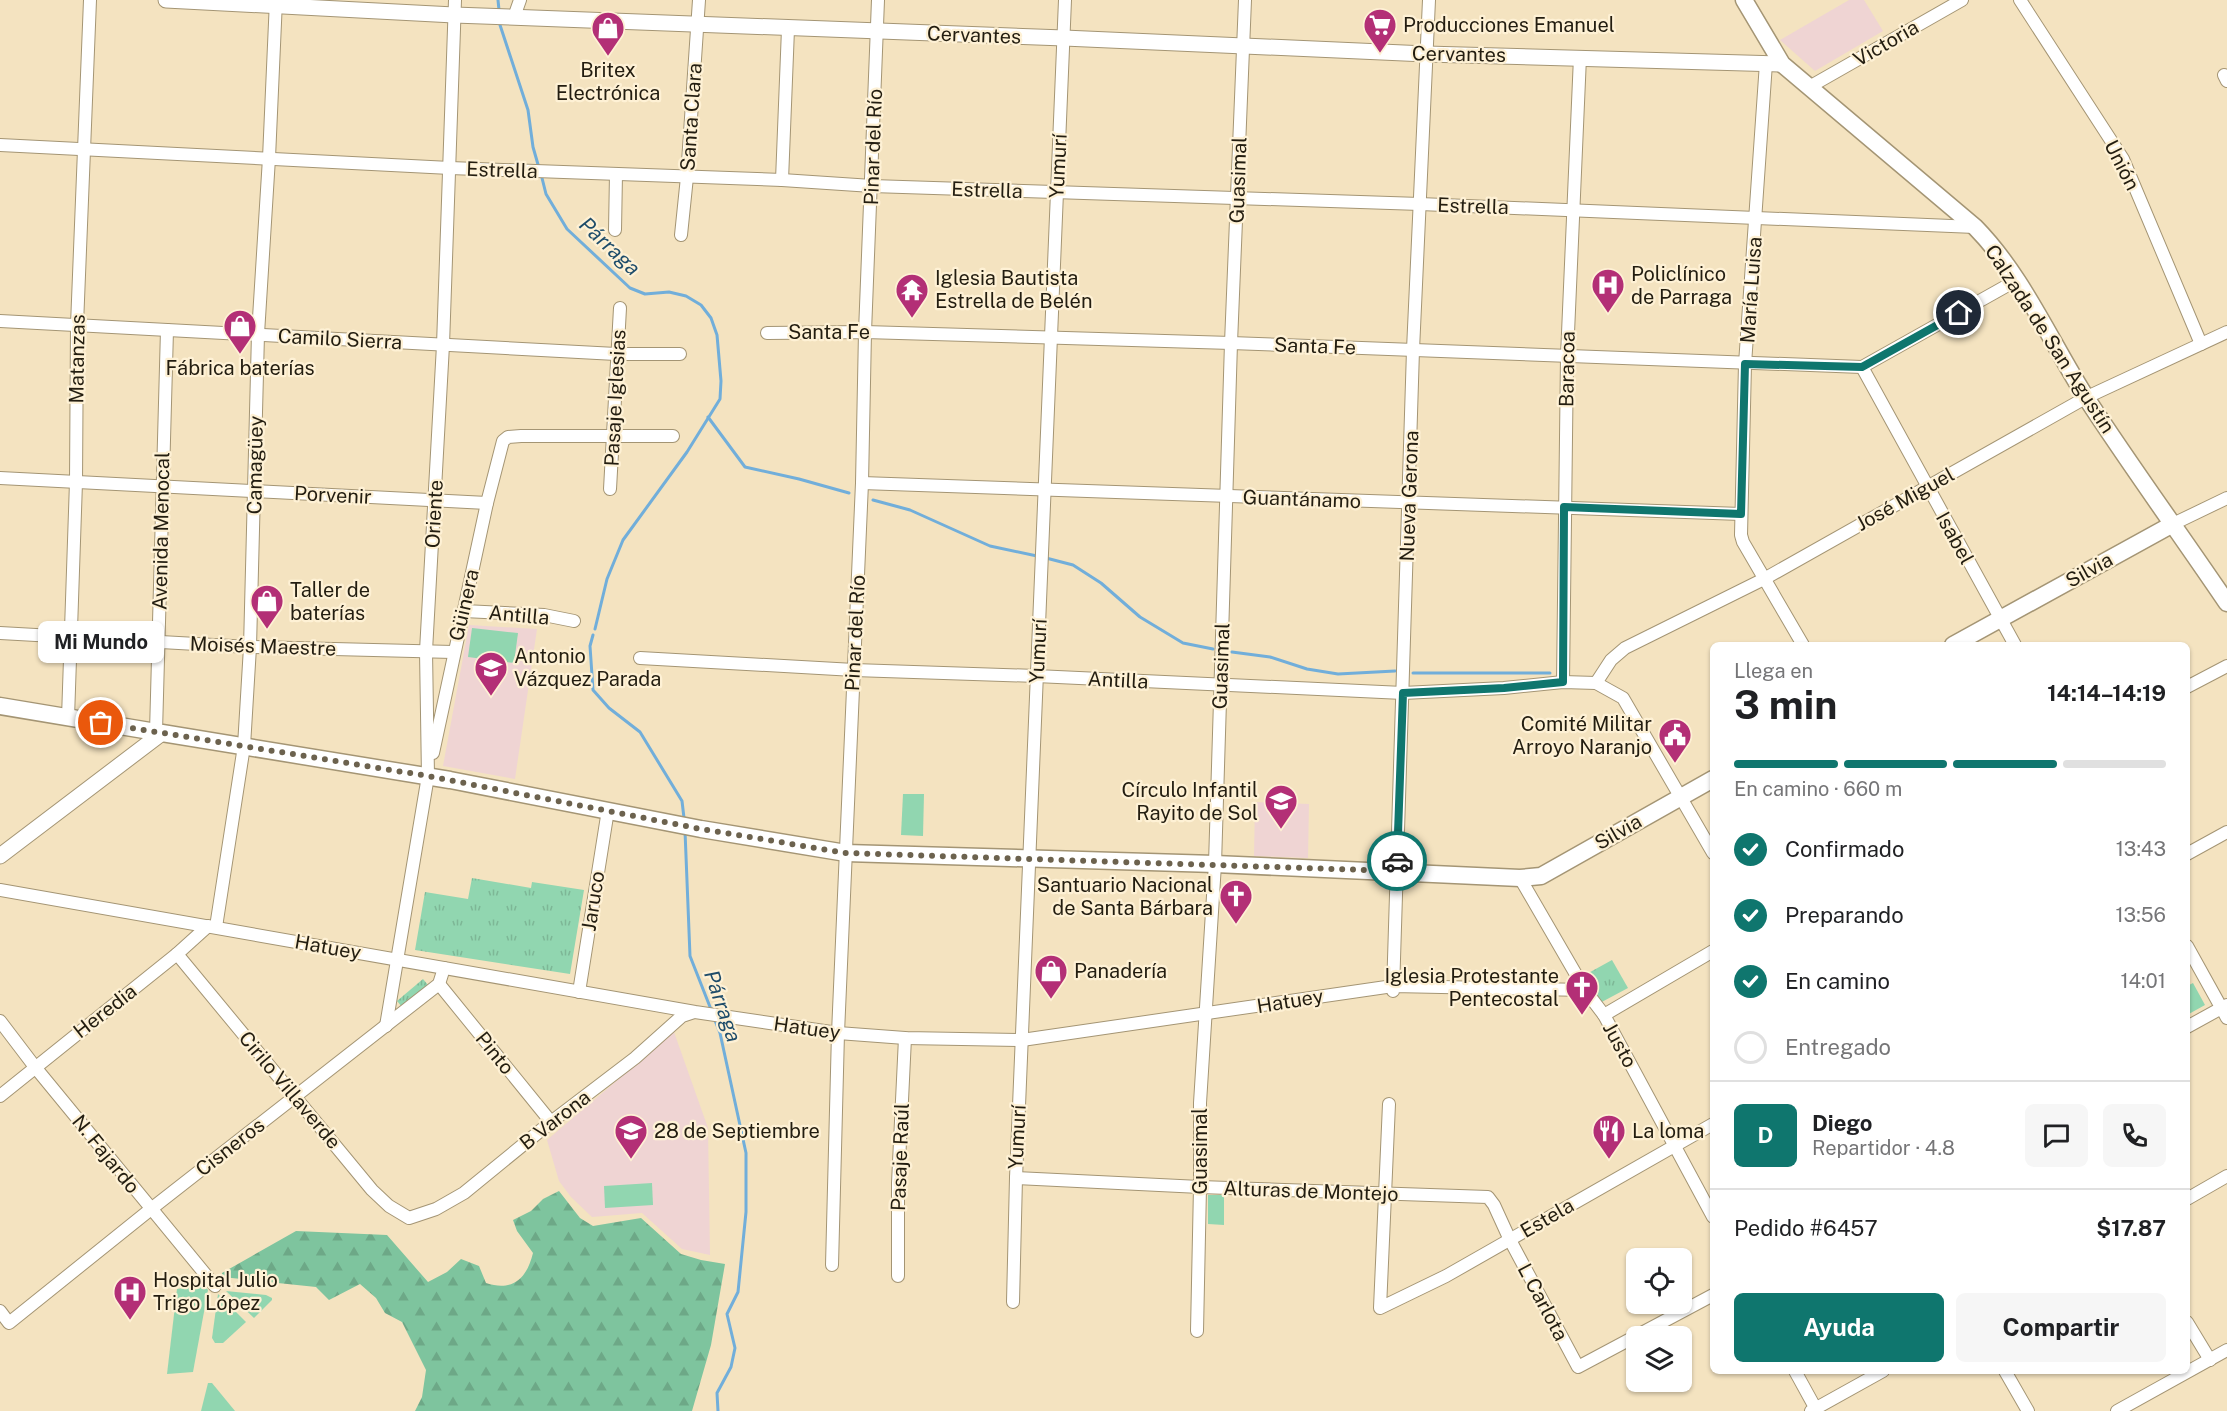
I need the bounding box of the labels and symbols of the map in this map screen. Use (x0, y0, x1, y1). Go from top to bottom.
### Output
supermarket icon: Producciones Emanuel (1362, 7, 1398, 54)
shop icon: Britex Electrónica (590, 10, 626, 57)
place label: Producciones Emanuel (1403, 13, 1615, 37)
street label: Victoria (1849, 15, 1923, 71)
street label: Cervantes (927, 21, 1021, 49)
street label: Cervantes (1412, 41, 1506, 67)
place label: Britex Electrónica (556, 58, 660, 105)
street label: Santa Clara (675, 62, 707, 172)
street label: Pinar del Río (859, 88, 887, 206)
street label: Yumurí (1044, 132, 1072, 199)
street label: Guasimal (1224, 136, 1252, 224)
street label: Unión (2099, 136, 2145, 194)
street label: Estrella (466, 157, 538, 183)
street label: Estrella (951, 177, 1023, 203)
street label: Estrella (1437, 193, 1509, 219)
water label: Párraga (574, 212, 646, 280)
street label: María Luisa (1735, 236, 1767, 344)
street label: Calzada de San Agustín (1980, 240, 2120, 438)
place label: Policlínico de Parraga (1631, 262, 1732, 309)
place label: Iglesia Bautista Estrella de Belén (935, 266, 1092, 313)
hospital icon: Policlínico de Parraga (1590, 267, 1626, 314)
temple icon: Iglesia Bautista Estrella de Belén (894, 272, 930, 319)
pin (1933, 287, 1984, 338)
shop icon: Fábrica baterías (222, 308, 258, 355)
street label: Matanzas (64, 314, 90, 404)
street label: Santa Fe (788, 320, 870, 344)
street label: Camilo Sierra (277, 324, 403, 354)
street label: Pasaje Iglesias (599, 329, 631, 467)
street label: Baracoa (1554, 331, 1580, 407)
street label: Santa Fe (1274, 333, 1356, 359)
place label: Fábrica baterías (165, 356, 315, 380)
street label: Camagüey (242, 415, 268, 515)
street label: Nueva Gerona (1395, 430, 1423, 562)
street label: Avenida Menocal (148, 452, 174, 610)
street label: José Miguel (1852, 462, 1958, 536)
street label: Oriente (420, 479, 448, 549)
street label: Porvenir (294, 481, 373, 509)
street label: Guantánamo (1242, 485, 1362, 513)
street label: Isabel (1931, 508, 1979, 568)
street label: Silvia (2061, 547, 2117, 593)
street label: Güinera (444, 567, 484, 643)
street label: Pinar del Río (840, 574, 870, 692)
place label: Taller de baterías (290, 578, 370, 625)
shop icon: Taller de baterías (249, 583, 285, 630)
street label: Antilla (488, 600, 550, 630)
street label: Yumurí (1024, 617, 1052, 684)
callout: Mi Mundo (38, 621, 164, 663)
street label: Guasimal (1207, 622, 1235, 710)
street label: Moisés Maestre (189, 631, 337, 661)
place label: Antonio Vázquez Parada (514, 644, 661, 691)
school or university icon: Antonio Vázquez Parada (473, 650, 509, 697)
street label: Antilla (1087, 666, 1149, 694)
pin (75, 697, 126, 748)
place label: Comité Militar Arroyo Naranjo (1512, 712, 1652, 759)
public building icon: Comité Militar Arroyo Naranjo (1657, 717, 1693, 764)
place label: Círculo Infantil Rayito de Sol (1121, 778, 1258, 825)
school or university icon: Círculo Infantil Rayito de Sol (1263, 783, 1299, 830)
street label: Silvia (1590, 809, 1646, 855)
courier (1367, 831, 1427, 891)
street label: Jaruco (576, 869, 610, 933)
place label: Santuario Nacional de Santa Bárbara (1037, 873, 1213, 920)
church icon: Santuario Nacional de Santa Bárbara (1218, 878, 1254, 925)
street label: Hatuey (293, 929, 363, 965)
shop icon: Panadería (1033, 953, 1069, 1000)
place label: Panadería (1074, 959, 1167, 983)
place label: Iglesia Protestante Pentecostal (1385, 964, 1559, 1011)
water label: Párraga (699, 967, 747, 1045)
church icon: Iglesia Protestante Pentecostal (1564, 969, 1600, 1016)
street label: Heredia (69, 979, 141, 1043)
street label: Hatuey (1255, 984, 1325, 1018)
street label: Hatuey (772, 1011, 842, 1045)
street label: Justo (1598, 1018, 1642, 1072)
street label: Cirilo Villaverde (234, 1026, 346, 1154)
street label: Pinto (471, 1027, 519, 1079)
street label: B Varona (515, 1085, 595, 1155)
street label: Pasaje Raúl (886, 1103, 914, 1211)
street label: Yumurí (1003, 1103, 1031, 1170)
street label: Guasimal (1188, 1108, 1212, 1194)
street label: N. Fajardo (67, 1110, 145, 1198)
street label: Cisneros (191, 1113, 269, 1181)
school or university icon: 28 de Septiembre (613, 1113, 649, 1160)
restaurant icon: La loma (1591, 1113, 1627, 1160)
place label: 28 de Septiembre (654, 1119, 820, 1143)
place label: La loma (1632, 1119, 1704, 1143)
street label: Alturas de Montejo (1223, 1176, 1399, 1206)
street label: Estela (1516, 1193, 1578, 1243)
street label: L Carlota (1513, 1259, 1573, 1345)
place label: Hospital Julio Trigo López (153, 1268, 278, 1315)
hospital icon: Hospital Julio Trigo López (112, 1274, 148, 1321)

